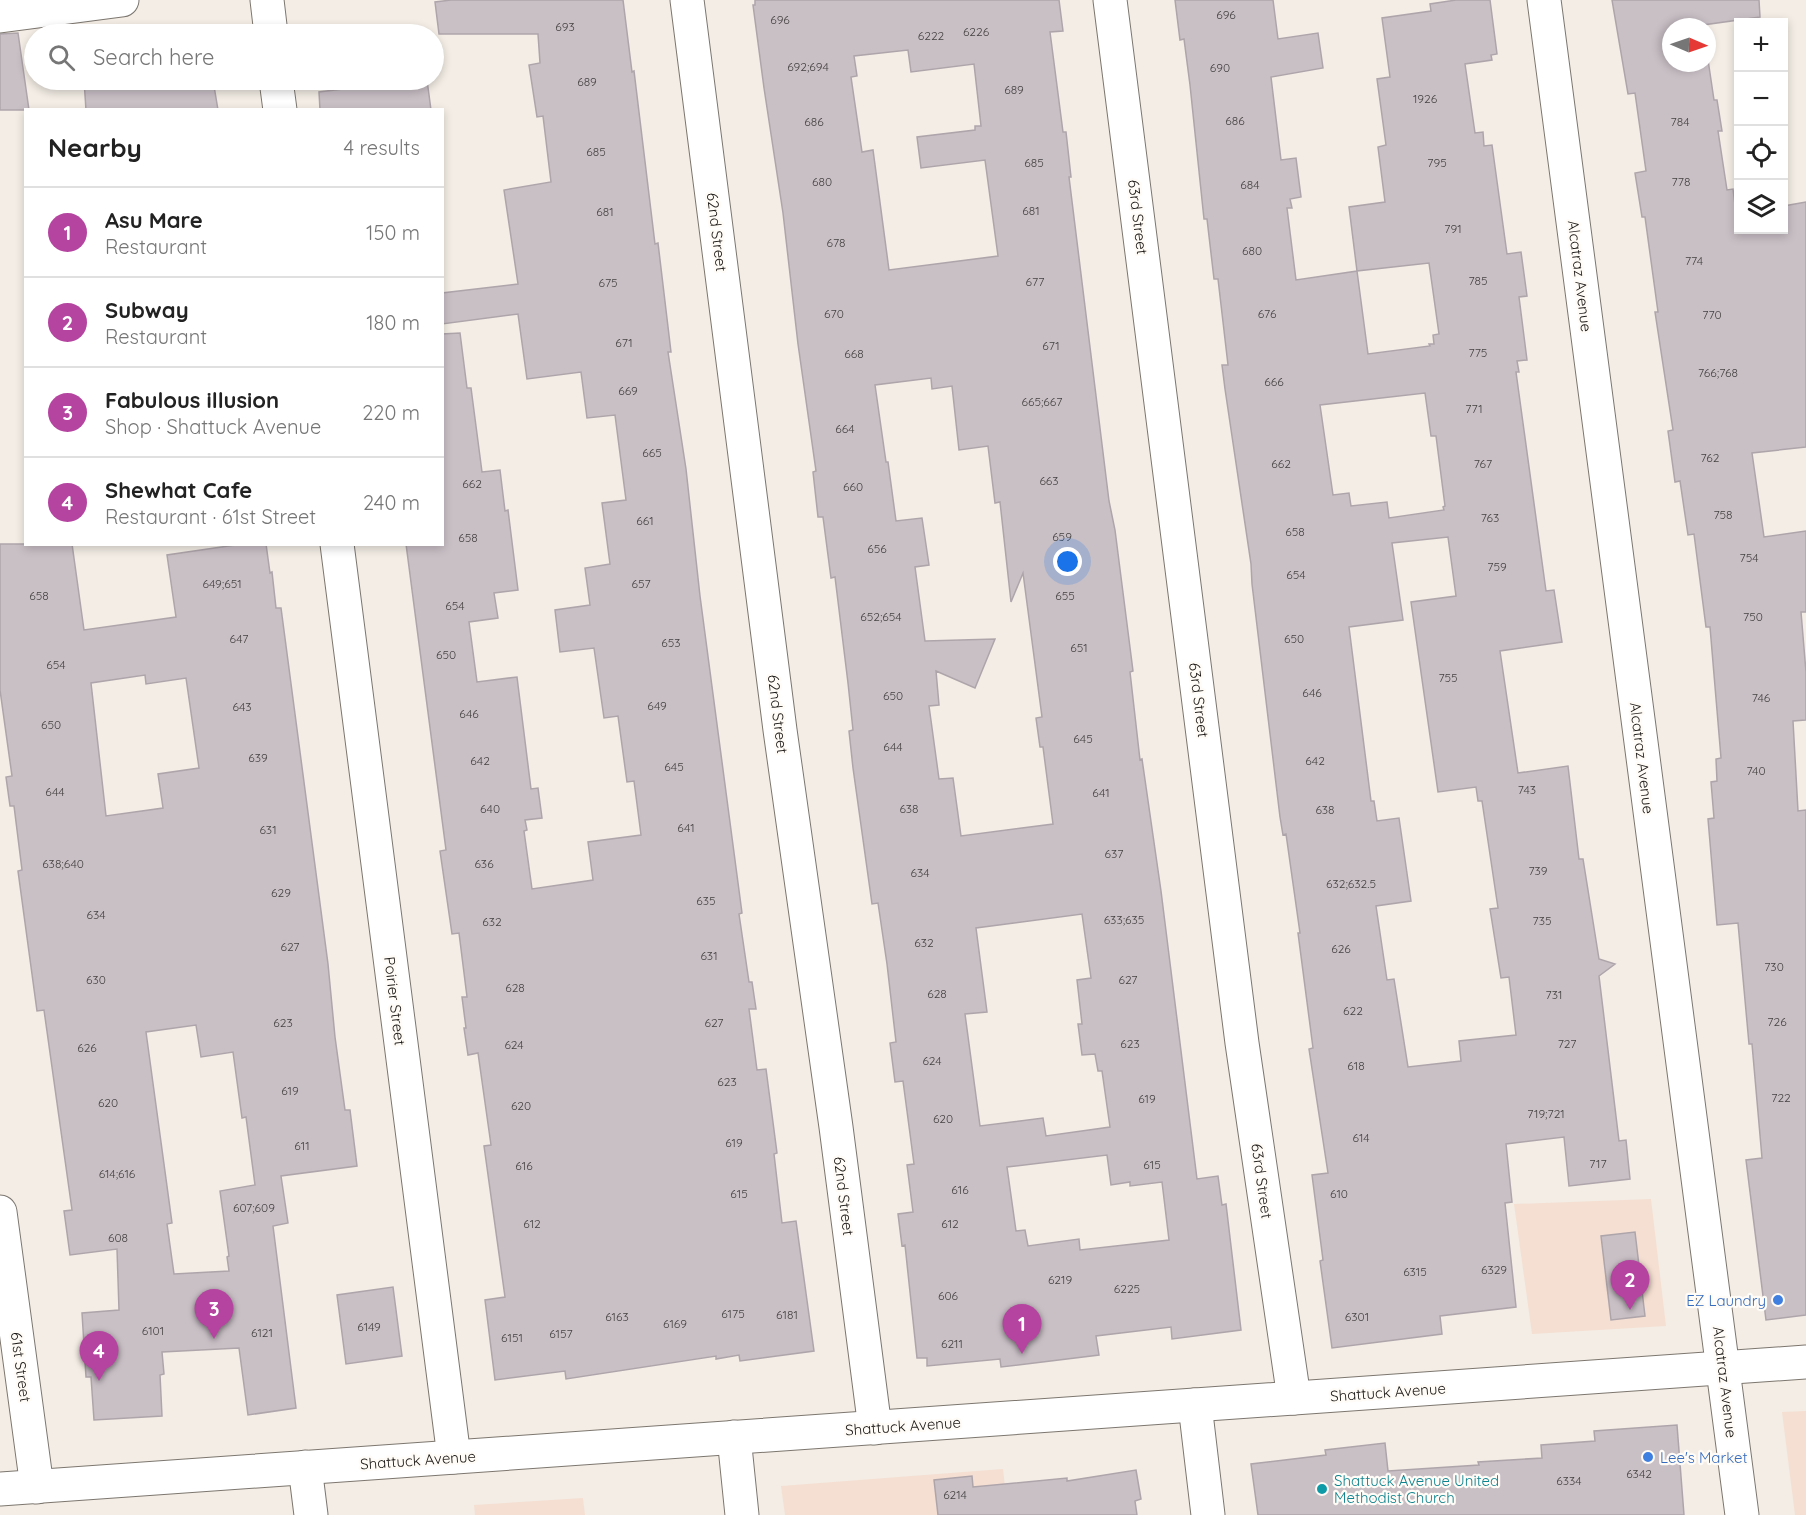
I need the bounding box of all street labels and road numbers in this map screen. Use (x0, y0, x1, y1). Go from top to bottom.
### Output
street label: 63rd Street (1124, 178, 1152, 256)
street label: 62nd Street (703, 192, 731, 272)
street label: Alcatraz Avenue (1564, 219, 1596, 333)
street label: 63rd Street (1185, 661, 1213, 739)
street label: 62nd Street (764, 674, 792, 754)
street label: Alcatraz Avenue (1626, 701, 1658, 815)
street label: Poirier Street (380, 955, 410, 1047)
street label: 63rd Street (1247, 1142, 1277, 1220)
street label: 62nd Street (830, 1156, 858, 1236)
street label: Alcatraz Avenue (1709, 1325, 1741, 1439)
street label: 61st Street (7, 1331, 35, 1403)
street label: Shattuck Avenue (1330, 1378, 1446, 1406)
street label: Shattuck Avenue (845, 1412, 961, 1440)
street label: Shattuck Avenue (360, 1446, 476, 1474)

